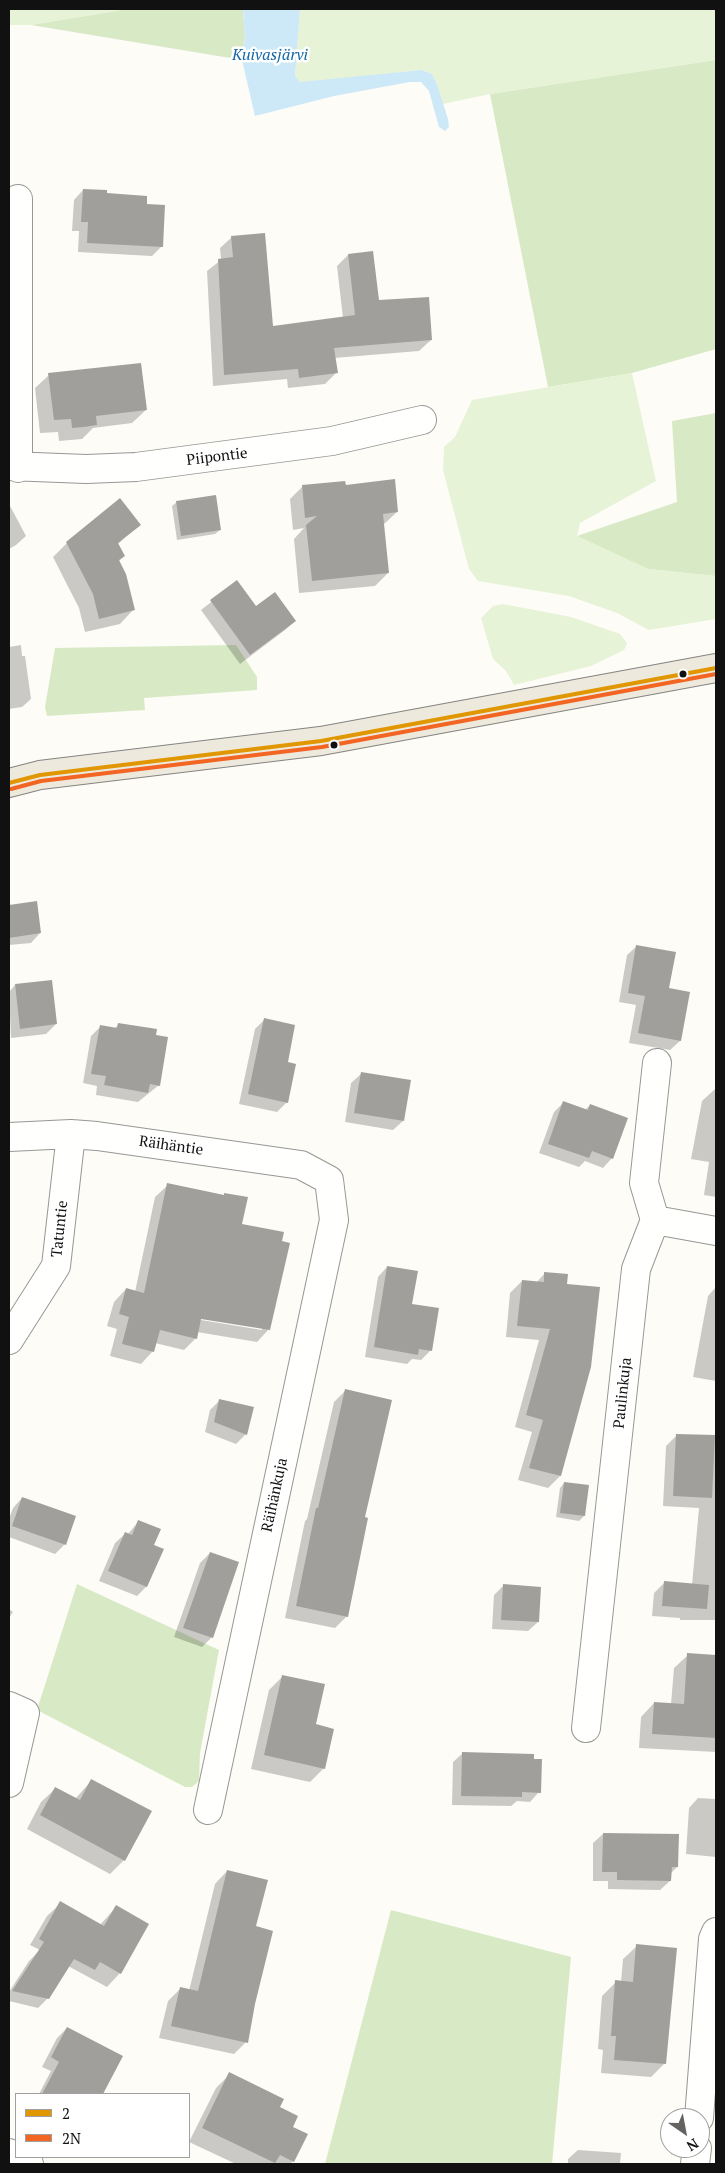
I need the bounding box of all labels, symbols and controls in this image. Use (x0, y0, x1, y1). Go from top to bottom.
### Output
water label: Kuivasjärvi (232, 45, 308, 65)
street label: Piipontie (185, 444, 249, 470)
unlabelled marker (678, 669, 688, 679)
unlabelled marker (329, 740, 339, 750)
street label: Räihäntie (138, 1133, 204, 1159)
street label: Tatuntie (48, 1200, 72, 1258)
street label: Paulinkuja (610, 1357, 636, 1429)
street label: Räihänkuja (258, 1456, 292, 1534)
legend (15, 2093, 190, 2158)
text: 2 (62, 2103, 70, 2123)
north arrow (660, 2108, 710, 2158)
text: 2N (62, 2128, 81, 2148)
text: N (683, 2134, 703, 2156)

